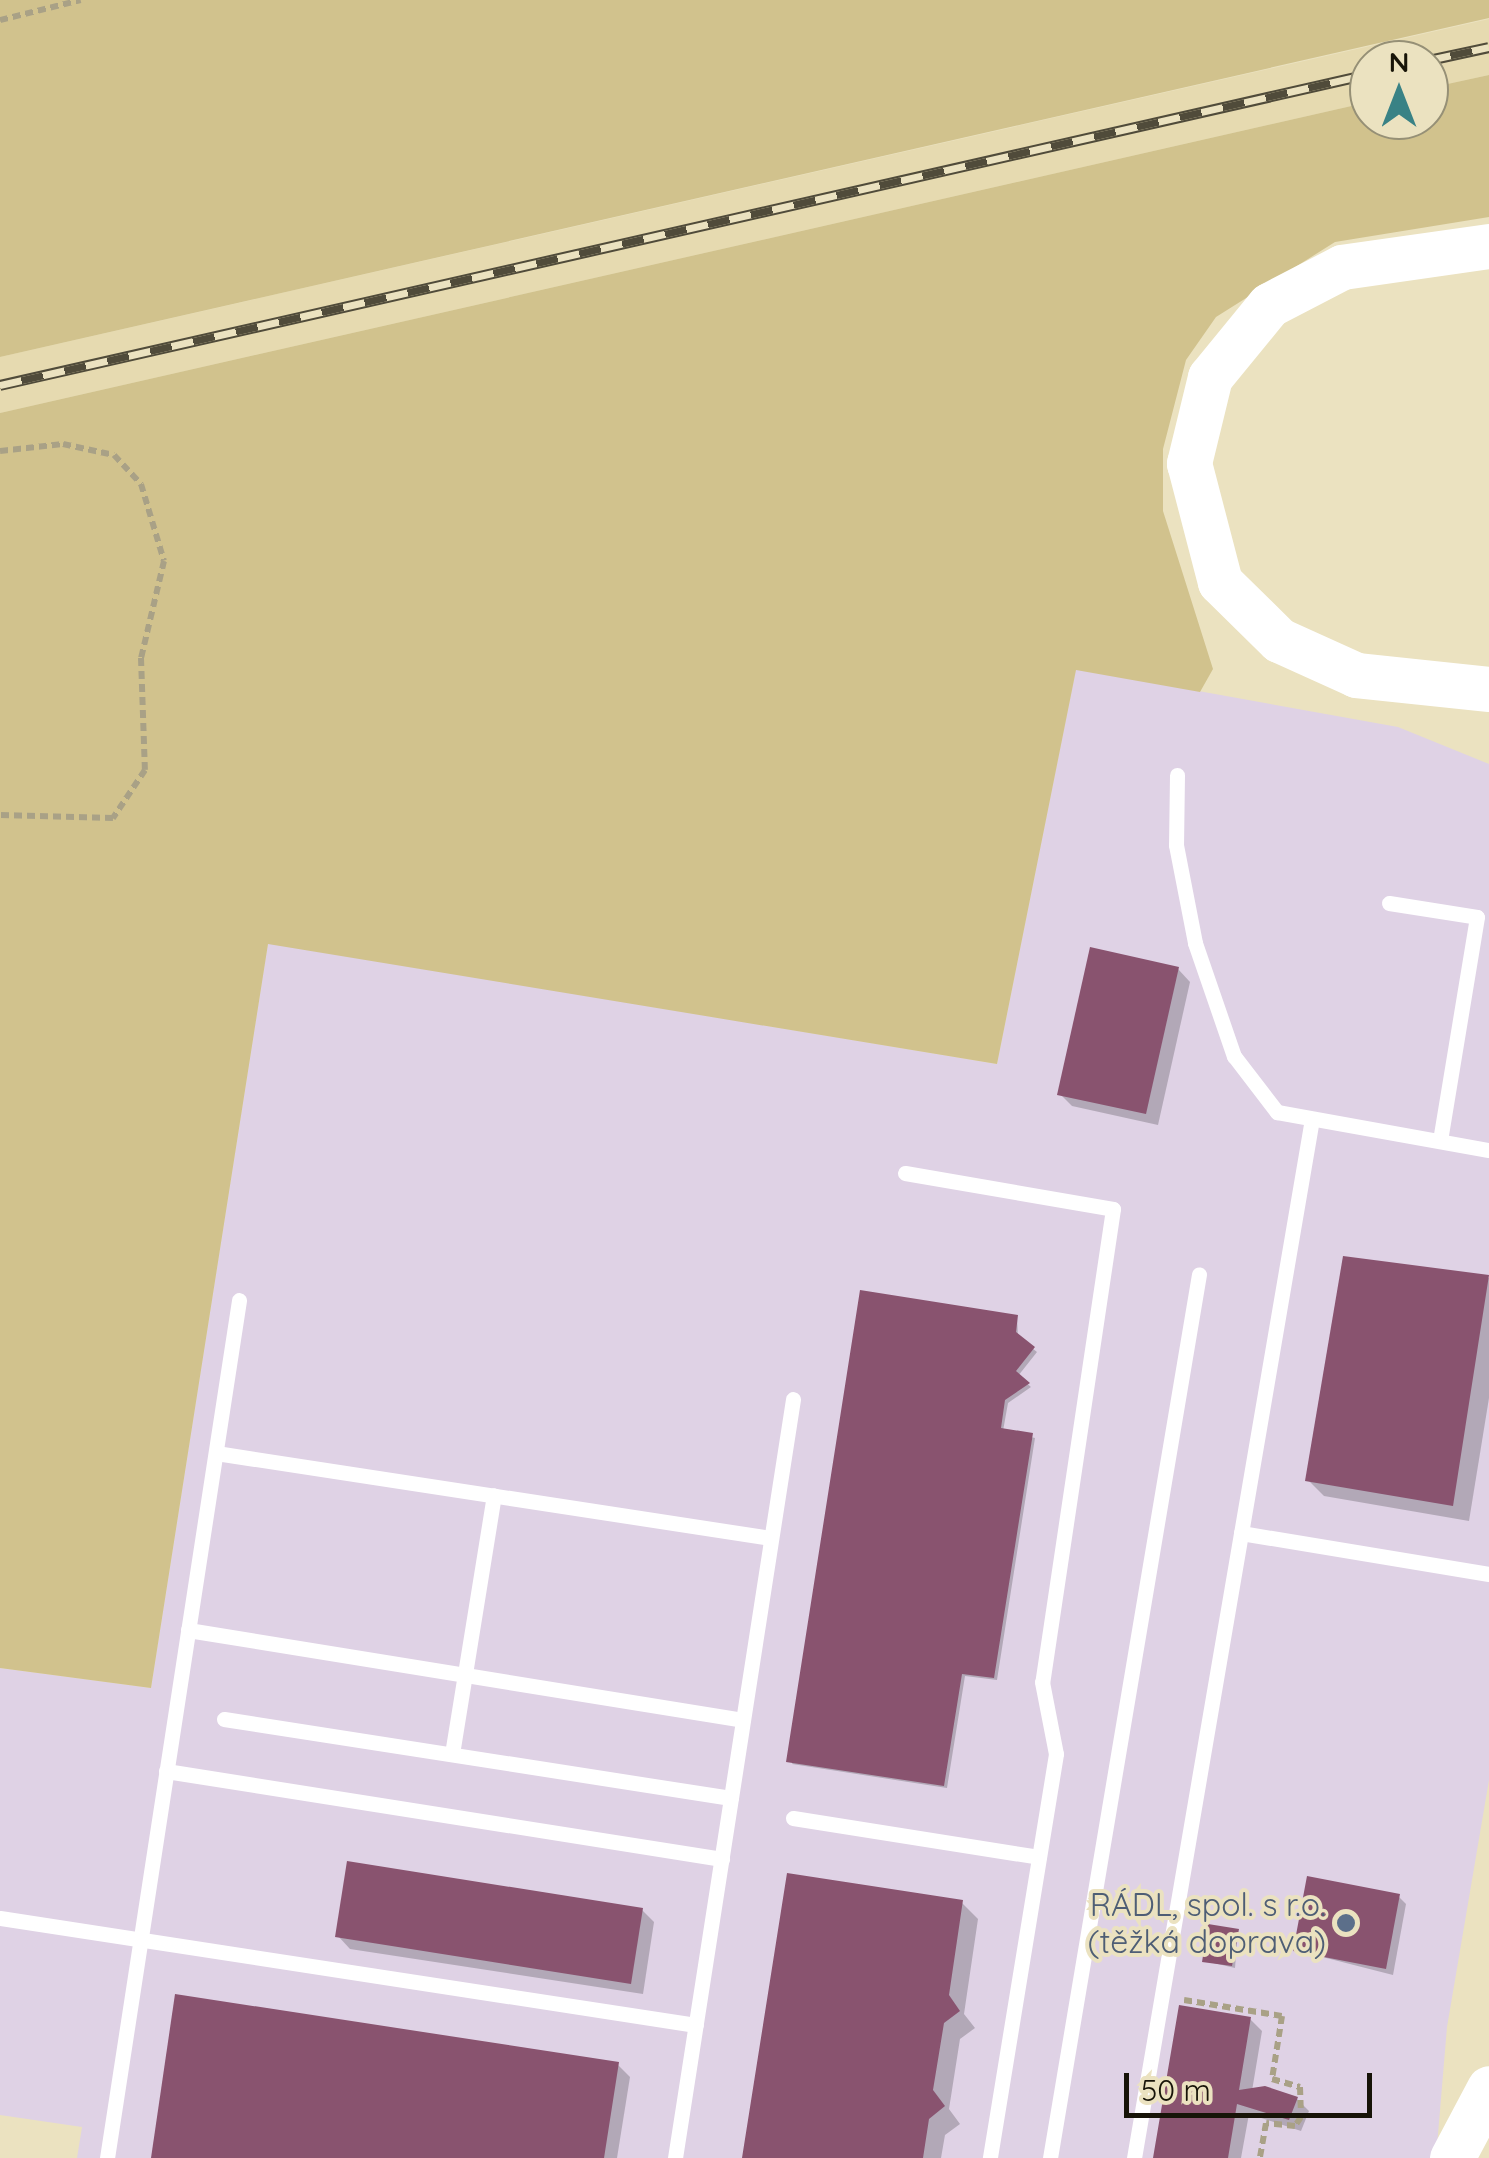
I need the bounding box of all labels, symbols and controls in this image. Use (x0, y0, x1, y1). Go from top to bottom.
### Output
north arrow (1349, 40, 1449, 140)
text: N (1389, 44, 1409, 79)
place label: RÁDL, spol. s r.o. (těžká doprava) (1088, 1886, 1326, 1961)
marker: RÁDL, spol. s r.o. (těžká doprava) (1335, 1912, 1357, 1934)
scale bar (1129, 2053, 1376, 2115)
text: 50 m (1141, 2071, 1211, 2109)

